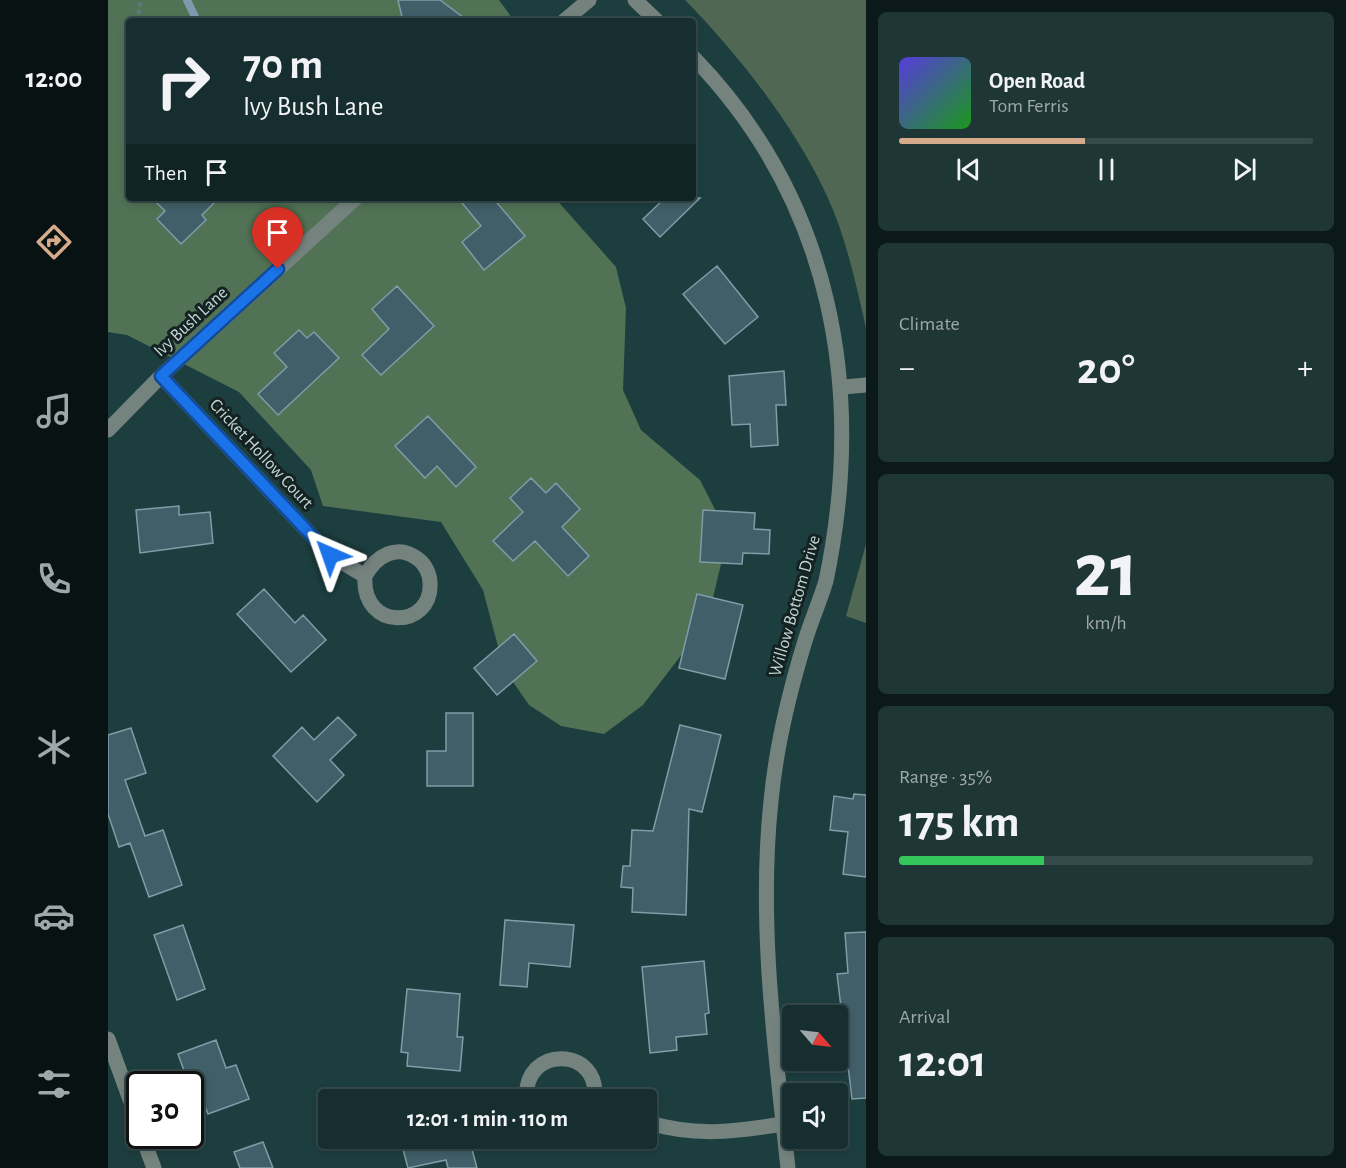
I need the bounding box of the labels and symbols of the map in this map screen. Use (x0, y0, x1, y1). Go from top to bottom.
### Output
pin (252, 207, 303, 269)
street label: Ivy Bush Lane (151, 284, 231, 360)
street label: Cricket Hollow Court (206, 396, 316, 513)
position arrow (298, 523, 362, 587)
street label: Willow Bottom Drive (766, 533, 824, 679)
north arrow (782, 1005, 848, 1071)
speed limit sign: 30 (126, 1071, 204, 1149)

